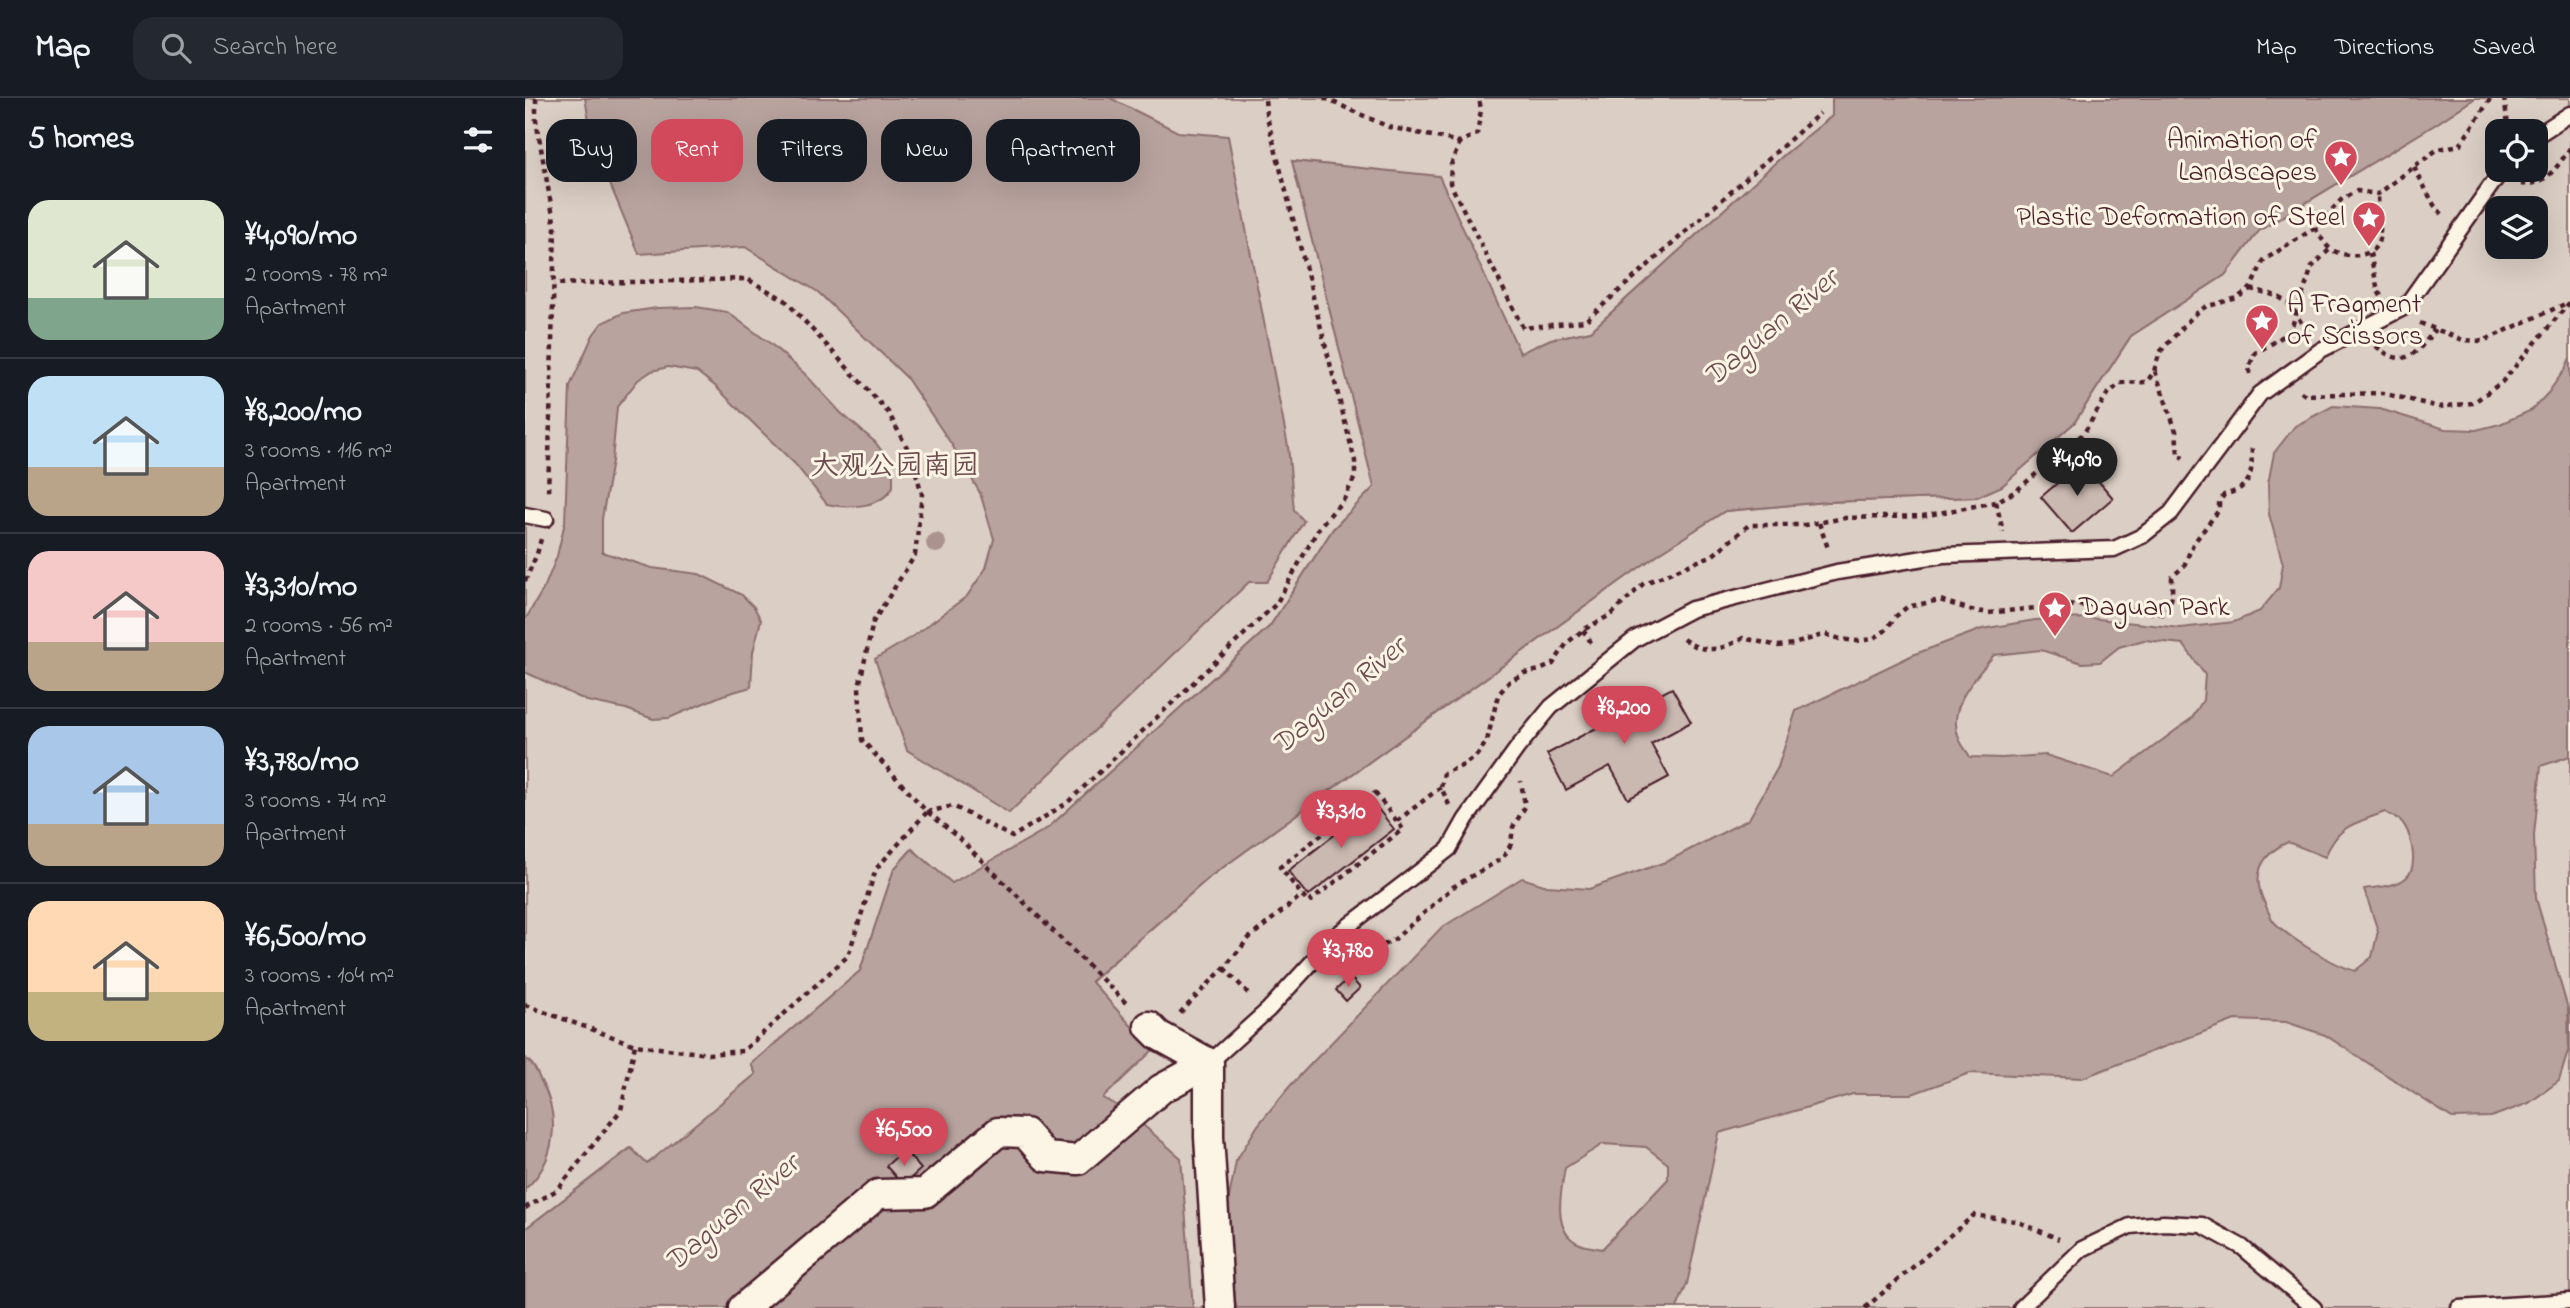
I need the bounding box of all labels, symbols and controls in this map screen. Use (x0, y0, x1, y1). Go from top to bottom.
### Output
search box (133, 17, 623, 80)
text: Map (35, 24, 91, 72)
icon: search (157, 29, 195, 67)
text: Search here (213, 29, 337, 67)
text: Map (2256, 31, 2297, 66)
text: Directions (2335, 31, 2434, 66)
text: Saved (2472, 31, 2535, 66)
text: 5 homes (28, 118, 135, 162)
chip: Buy (546, 119, 637, 182)
chip: Rent (651, 119, 743, 182)
chip: Filters (757, 119, 867, 182)
chip: New (881, 119, 972, 182)
chip: Apartment (986, 119, 1140, 182)
map controls (2485, 119, 2548, 259)
button: locate (2485, 119, 2548, 182)
icon: filters (459, 121, 497, 159)
place label: Animation of Landscapes (2167, 121, 2317, 194)
place icon: Animation of Landscapes (2322, 138, 2360, 187)
button: layers (2485, 196, 2548, 259)
place label: Plastic Deformation of Steel (2016, 198, 2345, 239)
place icon: Plastic Deformation of Steel (2350, 199, 2388, 248)
text: ¥4,090/mo (245, 215, 357, 259)
icon: home (84, 228, 168, 312)
water label: Daguan River (1695, 257, 1852, 399)
text: 2 rooms · 78 m² (245, 259, 388, 292)
place label: A Fragment of Scissors (2287, 285, 2423, 358)
text: Apartment (245, 292, 346, 325)
place icon: A Fragment of Scissors (2243, 302, 2281, 351)
text: ¥8,200/mo (245, 391, 362, 435)
icon: home (84, 404, 168, 488)
text: 3 rooms · 116 m² (245, 435, 392, 468)
pin: ¥4,090 (2020, 438, 2134, 498)
text: ¥4,090 (2052, 444, 2102, 477)
park label: 大观公园南园 (811, 447, 979, 488)
text: Apartment (245, 468, 346, 501)
text: ¥3,310/mo (245, 566, 357, 610)
icon: home (84, 579, 168, 663)
place label: Daguan Park (2078, 588, 2230, 629)
place icon: Daguan Park (2036, 589, 2074, 638)
text: 2 rooms · 56 m² (245, 610, 393, 643)
water label: Daguan River (1263, 625, 1420, 767)
text: Apartment (245, 643, 346, 676)
pin: ¥8,200 (1567, 686, 1681, 746)
text: ¥8,200 (1598, 692, 1650, 725)
text: ¥3,780/mo (245, 741, 359, 785)
icon: home (84, 754, 168, 838)
text: 3 rooms · 74 m² (245, 785, 387, 818)
pin: ¥3,310 (1284, 790, 1398, 850)
text: ¥3,310 (1316, 796, 1366, 829)
text: Apartment (245, 818, 346, 851)
text: ¥6,500/mo (245, 916, 366, 960)
icon: home (84, 929, 168, 1013)
pin: ¥3,780 (1291, 930, 1405, 989)
text: ¥3,780 (1323, 935, 1373, 968)
text: 3 rooms · 104 m² (245, 960, 394, 993)
text: Apartment (245, 993, 346, 1026)
pin: ¥6,500 (847, 1108, 961, 1168)
text: ¥6,500 (876, 1114, 932, 1147)
water label: Daguan River (656, 1142, 813, 1284)

